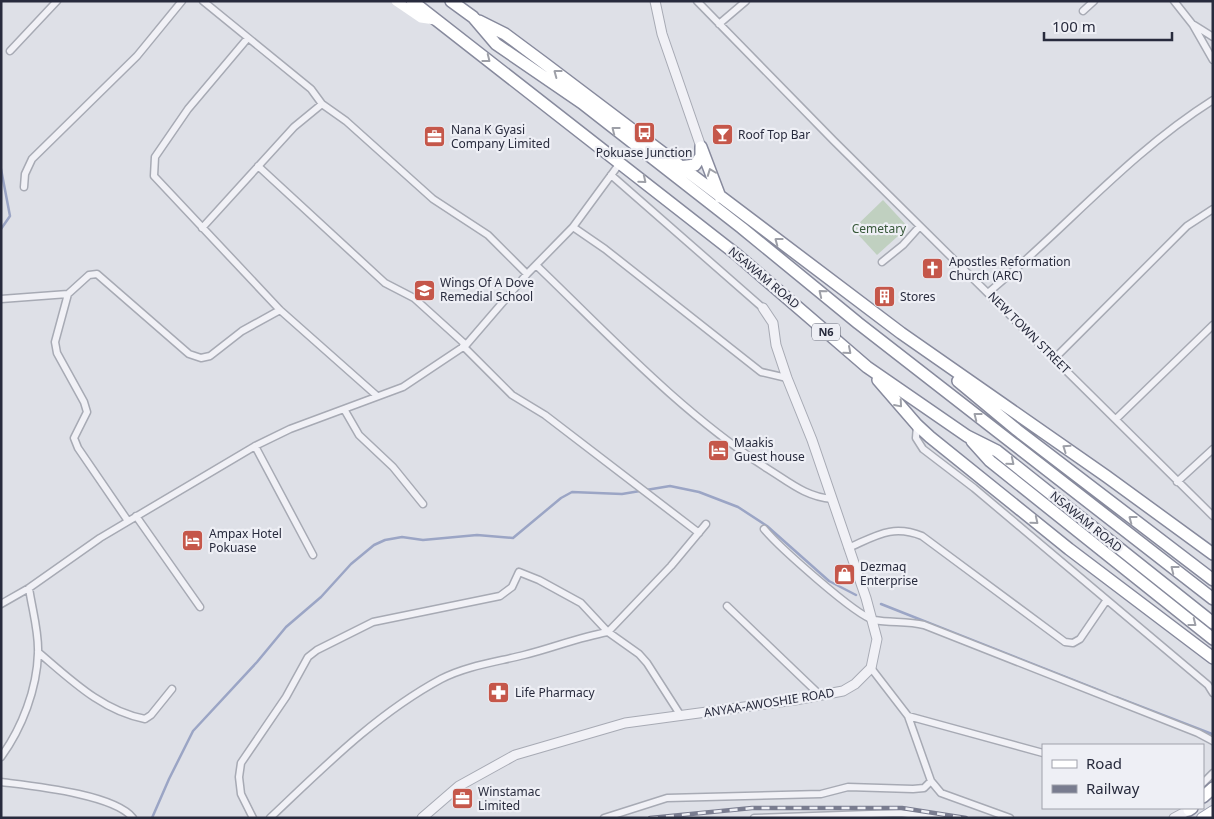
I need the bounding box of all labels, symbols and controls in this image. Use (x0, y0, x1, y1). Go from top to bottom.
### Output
scale bar (1044, 10, 1172, 42)
text: 100 m (1052, 16, 1096, 36)
one-way arrow (481, 53, 490, 61)
one-way arrow (553, 70, 563, 79)
bus stop icon: Pokuase Junction (632, 120, 656, 144)
place label: Nana K Gyasi Company Limited (451, 121, 550, 152)
bar icon: Roof Top Bar (710, 123, 734, 147)
office icon: Nana K Gyasi Company Limited (423, 125, 447, 149)
place label: Roof Top Bar (738, 126, 810, 143)
one-way arrow (612, 127, 621, 136)
place label: Pokuase Junction (596, 144, 692, 161)
one-way arrow (707, 168, 717, 177)
one-way arrow (637, 174, 646, 182)
park label: Cemetary (852, 220, 907, 237)
one-way arrow (775, 238, 784, 246)
street label: NSAWAM ROAD (725, 243, 804, 313)
place label: Apostles Reformation Church (ARC) (949, 253, 1071, 284)
church icon: Apostles Reformation Church (ARC) (921, 257, 945, 281)
place label: Wings Of A Dove Remedial School (440, 274, 534, 305)
school or university icon: Wings Of A Dove Remedial School (412, 278, 436, 302)
building icon: Stores (872, 285, 896, 309)
place label: Stores (900, 288, 936, 305)
street label: NEW TOWN STREET (984, 288, 1074, 378)
one-way arrow (819, 291, 828, 299)
road number: N6 (812, 324, 840, 341)
one-way arrow (843, 345, 852, 354)
one-way arrow (893, 399, 902, 408)
one-way arrow (974, 413, 983, 421)
place label: Maakis Guest house (734, 434, 805, 465)
hotel icon: Maakis Guest house (706, 438, 730, 462)
one-way arrow (1062, 445, 1072, 454)
one-way arrow (1005, 456, 1014, 464)
street label: NSAWAM ROAD (1047, 487, 1126, 556)
one-way arrow (1029, 516, 1038, 524)
one-way arrow (1129, 516, 1138, 524)
place label: Ampax Hotel Pokuase (209, 525, 282, 556)
hotel icon: Ampax Hotel Pokuase (181, 529, 205, 553)
place label: Dezmaq Enterprise (860, 558, 918, 589)
shop icon: Dezmaq Enterprise (832, 562, 856, 586)
one-way arrow (1171, 567, 1180, 575)
one-way arrow (1187, 618, 1196, 626)
pharmacy icon: Life Pharmacy (487, 681, 511, 705)
place label: Life Pharmacy (515, 684, 595, 701)
street label: ANYAA-AWOSHIE ROAD (702, 684, 836, 721)
legend (1042, 744, 1204, 809)
text: Road (1086, 753, 1122, 773)
text: Railway (1086, 778, 1140, 798)
place label: Winstamac Limited (478, 783, 540, 814)
office icon: Winstamac Limited (450, 787, 474, 811)

